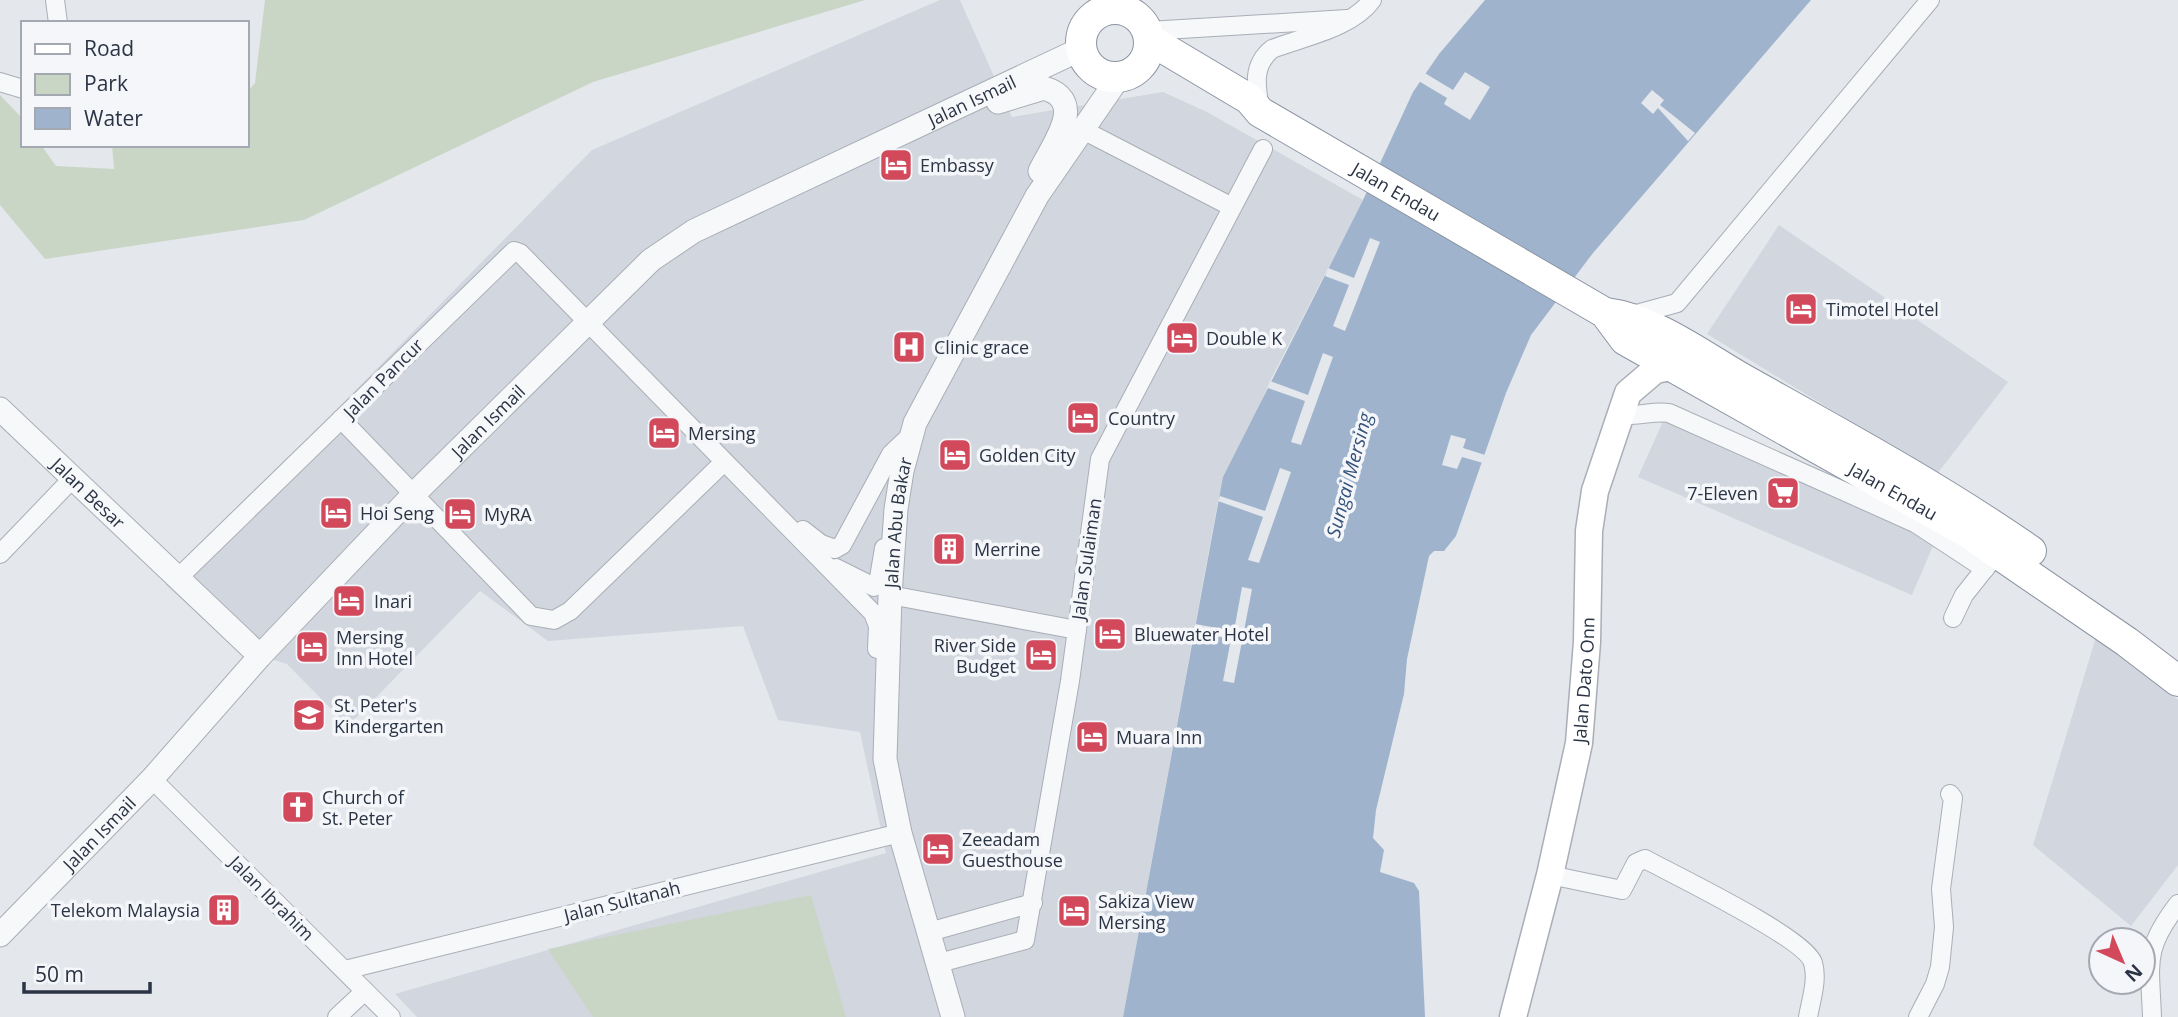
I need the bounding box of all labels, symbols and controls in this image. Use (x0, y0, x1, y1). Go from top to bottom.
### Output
legend (21, 21, 248, 147)
text: Road (84, 34, 134, 62)
text: Park (84, 69, 128, 97)
street label: Jalan Ismail (922, 69, 1020, 132)
text: Water (84, 104, 143, 132)
hotel icon: Embassy (877, 146, 915, 184)
place label: Embassy (920, 153, 995, 177)
street label: Jalan Endau (1346, 155, 1445, 227)
hotel icon: Timotel Hotel (1782, 290, 1820, 328)
place label: Timotel Hotel (1826, 297, 1939, 321)
hotel icon: Double K (1163, 319, 1201, 357)
place label: Double K (1206, 326, 1283, 350)
hospital icon: Clinic grace (890, 328, 928, 366)
street label: Jalan Pancur (336, 332, 429, 425)
place label: Clinic grace (934, 335, 1029, 359)
street label: Jalan Ismail (445, 379, 530, 464)
hotel icon: Country (1064, 399, 1102, 437)
place label: Country (1108, 406, 1176, 430)
water label: Sungai Mersing (1320, 408, 1378, 540)
hotel icon: Mersing (645, 414, 683, 452)
place label: Mersing (688, 421, 756, 445)
hotel icon: Golden City (936, 436, 974, 474)
place label: Golden City (979, 443, 1077, 467)
street label: Jalan Besar (45, 451, 131, 534)
street label: Jalan Abu Bakar (878, 454, 917, 591)
street label: Jalan Endau (1843, 455, 1942, 526)
supermarket icon: 7-Eleven (1764, 474, 1802, 512)
place label: 7-Eleven (1687, 481, 1758, 505)
hotel icon: Hoi Seng (317, 494, 355, 532)
hotel icon: MyRA (441, 495, 479, 533)
street label: Jalan Sulaiman (1065, 497, 1106, 623)
place label: Hoi Seng (360, 501, 434, 525)
place label: MyRA (484, 502, 532, 526)
building icon: Merrine (930, 530, 968, 568)
place label: Merrine (974, 537, 1041, 561)
hotel icon: Inari (330, 582, 368, 620)
place label: Inari (374, 589, 412, 613)
hotel icon: Bluewater Hotel (1091, 615, 1129, 653)
street label: Jalan Dato Onn (1567, 617, 1599, 746)
place label: Bluewater Hotel (1134, 622, 1269, 646)
place label: Mersing Inn Hotel (336, 625, 413, 670)
hotel icon: Mersing Inn Hotel (293, 628, 331, 666)
place label: River Side Budget (934, 633, 1016, 678)
hotel icon: River Side Budget (1022, 636, 1060, 674)
place label: St. Peter's Kindergarten (334, 693, 444, 738)
school or university icon: St. Peter's Kindergarten (290, 696, 328, 734)
hotel icon: Muara Inn (1073, 718, 1111, 756)
place label: Muara Inn (1116, 725, 1202, 749)
place label: Church of St. Peter (322, 785, 405, 830)
church icon: Church of St. Peter (279, 788, 317, 826)
street label: Jalan Ismail (56, 791, 141, 877)
place label: Zeeadam Guesthouse (962, 827, 1063, 872)
hotel icon: Zeeadam Guesthouse (919, 830, 957, 868)
street label: Jalan Ibrahim (223, 849, 320, 946)
street label: Jalan Sultanah (559, 875, 683, 928)
place label: Sakiza View Mersing (1098, 889, 1194, 934)
building icon: Telekom Malaysia (205, 891, 243, 929)
hotel icon: Sakiza View Mersing (1055, 892, 1093, 930)
place label: Telekom Malaysia (51, 898, 200, 922)
north arrow (2087, 926, 2157, 996)
scale bar (24, 950, 150, 994)
text: N (2119, 959, 2148, 988)
text: 50 m (35, 960, 84, 988)

